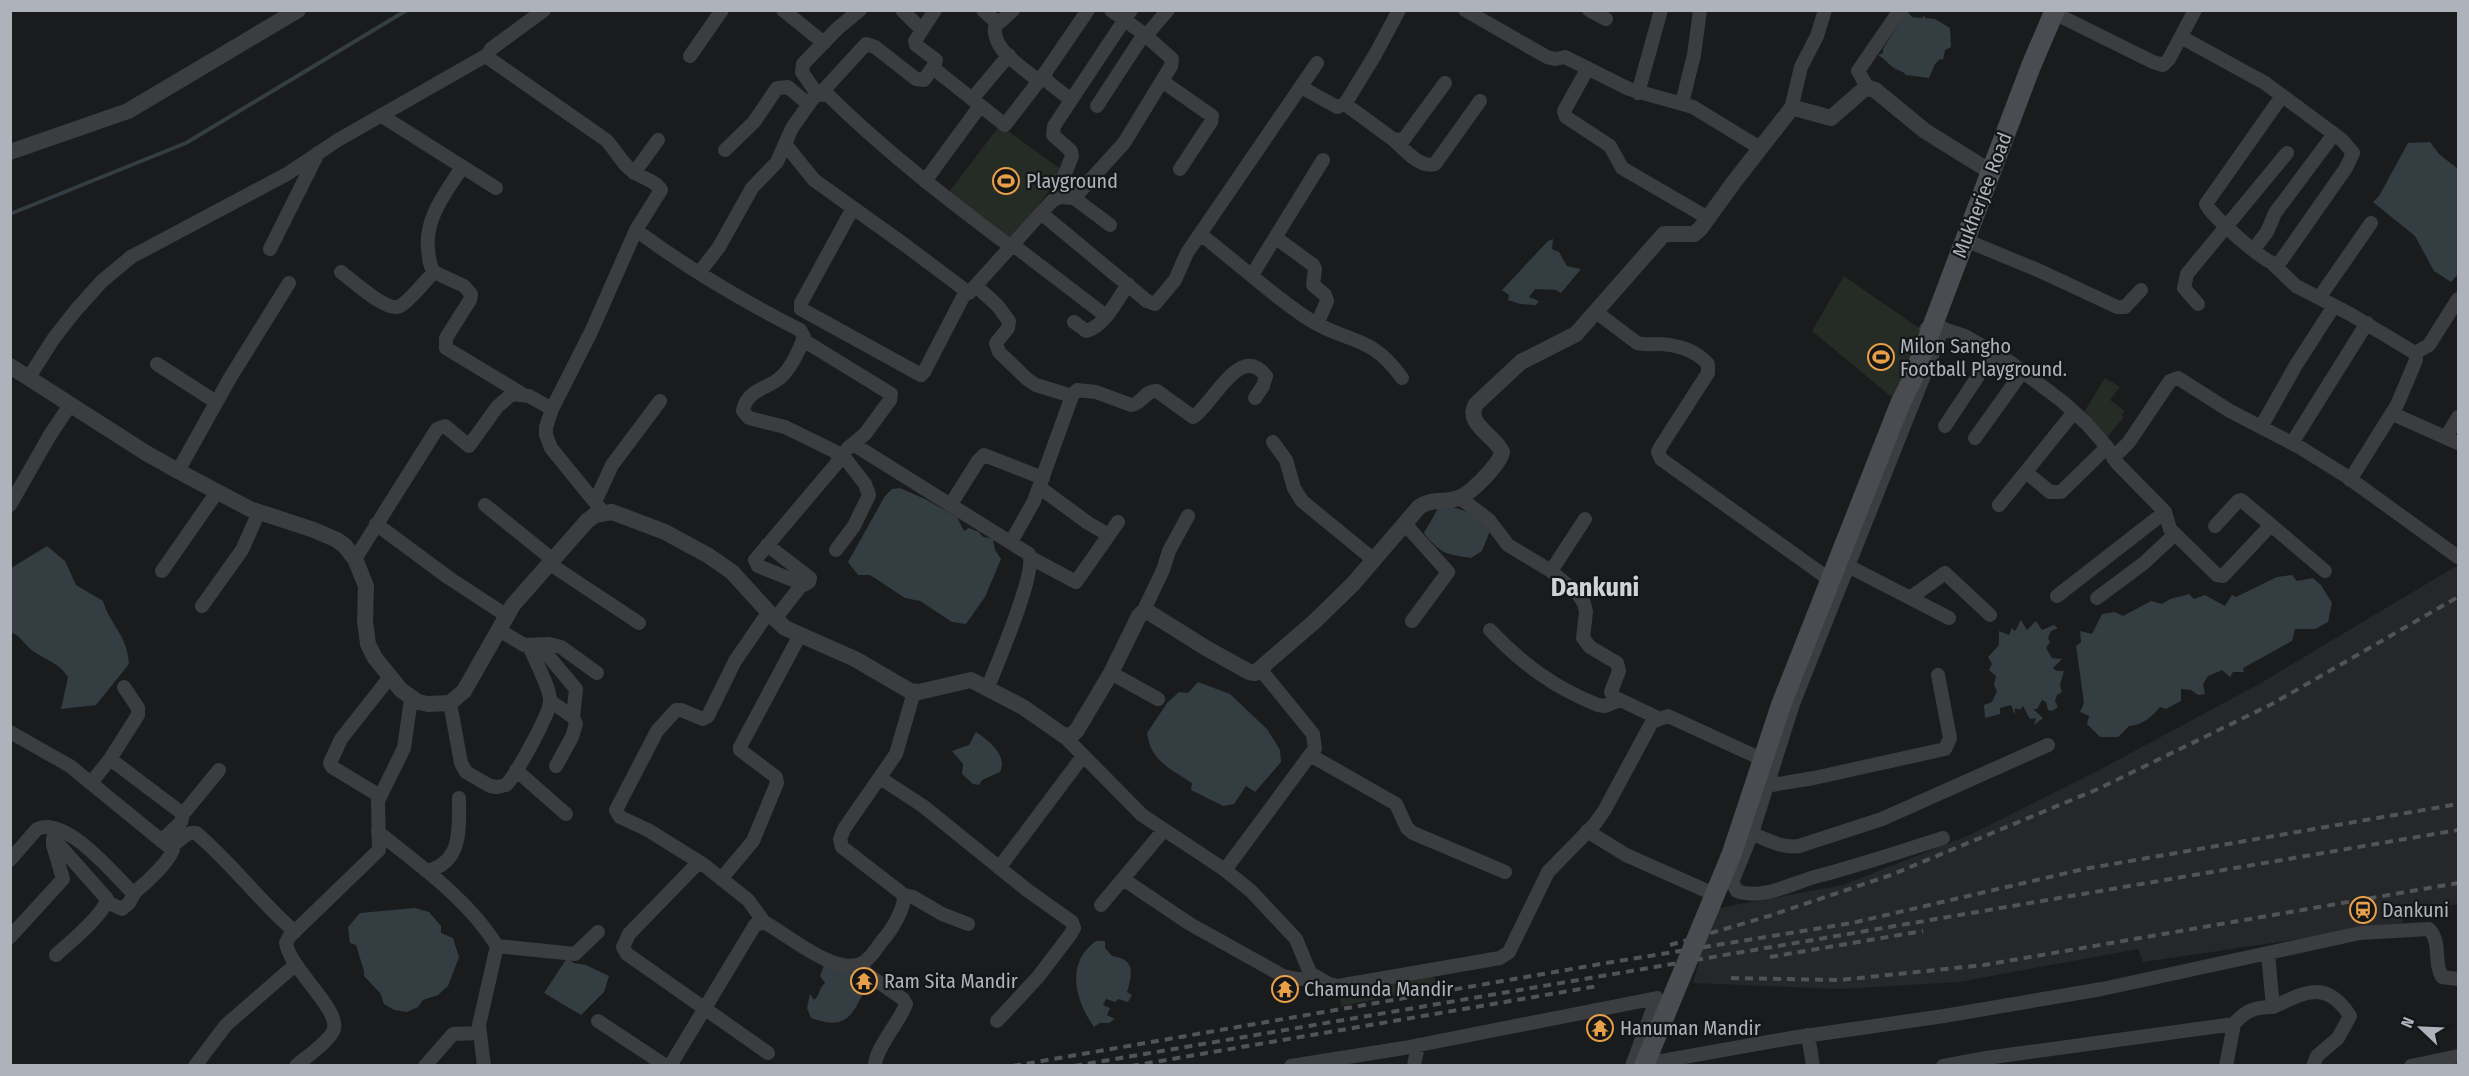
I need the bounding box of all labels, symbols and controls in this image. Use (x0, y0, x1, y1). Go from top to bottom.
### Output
street label: Mukherjee Road (1947, 129, 2017, 261)
sports icon: Playground (991, 166, 1021, 196)
place label: Playground (1026, 169, 1118, 193)
place label: Milon Sangho Football Playground. (1900, 334, 2067, 381)
sports icon: Milon Sangho Football Playground. (1866, 342, 1896, 372)
district label: Dankuni (1551, 572, 1639, 603)
station icon: Dankuni (2348, 895, 2378, 925)
place label: Dankuni (2382, 898, 2449, 922)
temple icon: Ram Sita Mandir (849, 966, 879, 996)
place label: Ram Sita Mandir (884, 969, 1018, 993)
temple icon: Chamunda Mandir (1270, 974, 1300, 1004)
place label: Chamunda Mandir (1304, 977, 1453, 1001)
north arrow (2391, 998, 2451, 1058)
temple icon: Hanuman Mandir (1585, 1013, 1615, 1043)
text: N (2397, 1014, 2418, 1030)
place label: Hanuman Mandir (1620, 1016, 1761, 1040)

